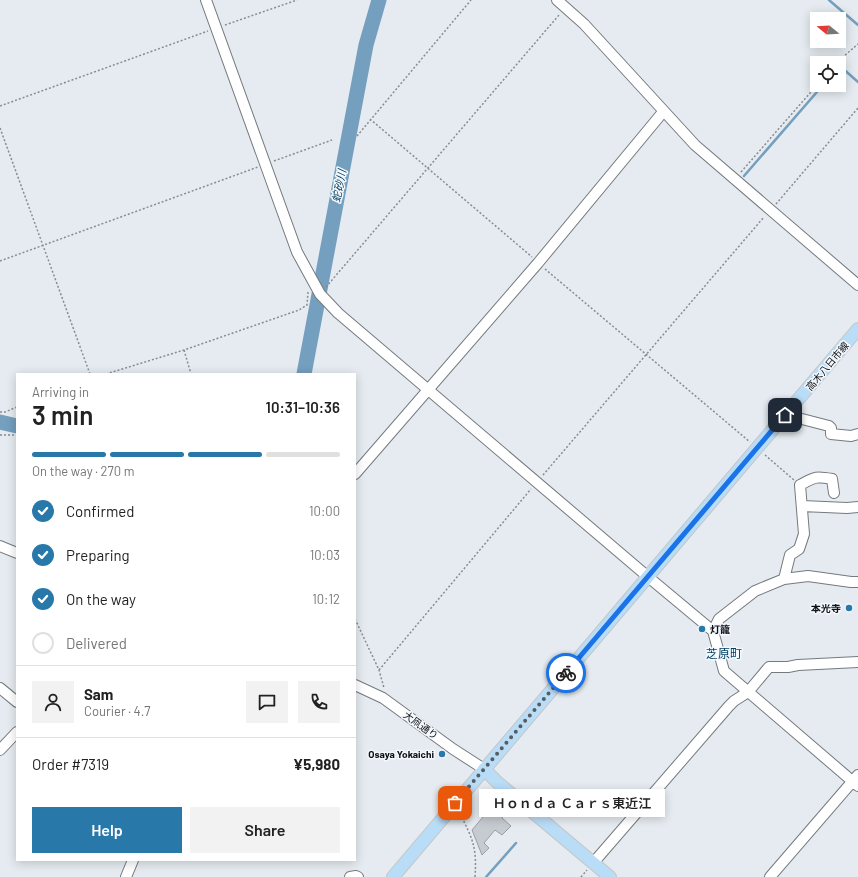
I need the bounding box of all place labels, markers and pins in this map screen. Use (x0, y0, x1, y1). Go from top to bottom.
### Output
pin (768, 398, 802, 432)
place label: 本光寺 (810, 602, 841, 614)
marker: 本光寺 (844, 603, 854, 613)
place label: 灯籠 (710, 623, 730, 635)
marker: 灯籠 (697, 624, 707, 634)
place label: Osaya Yokaichi (368, 748, 434, 760)
marker: Osaya Yokaichi (437, 749, 447, 759)
pin (438, 786, 472, 820)
callout: Ｈｏｎｄａ Ｃａｒｓ東近江 (479, 789, 665, 817)

